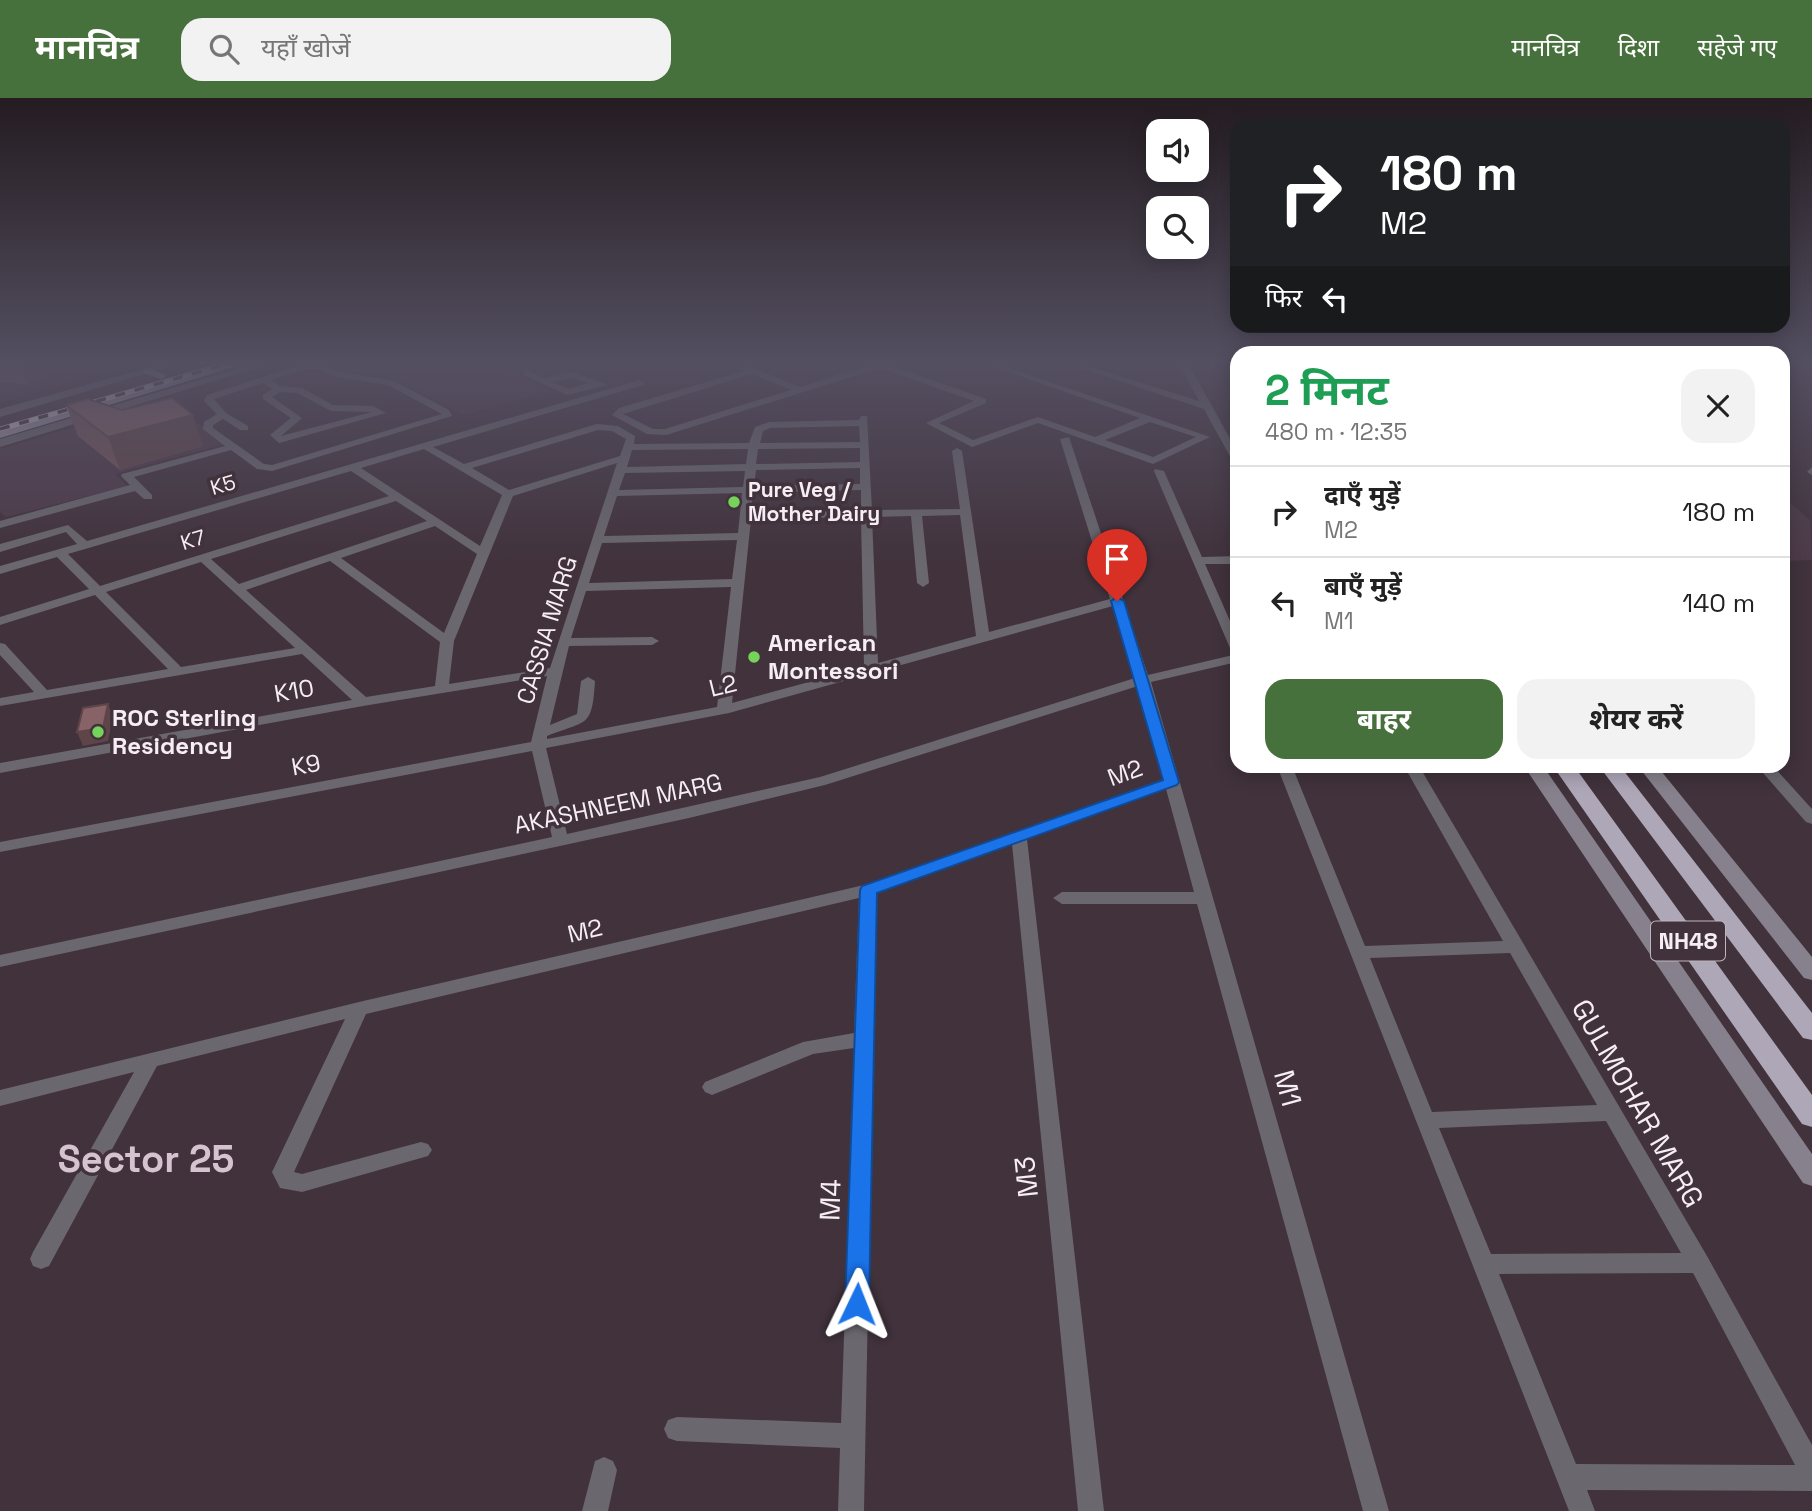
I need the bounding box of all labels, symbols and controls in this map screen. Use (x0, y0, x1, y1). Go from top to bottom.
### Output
search box (181, 18, 671, 81)
text: मानचित्र (35, 27, 139, 69)
icon: search (205, 30, 243, 68)
text: यहाँ खोजें (261, 31, 351, 65)
text: मानचित्र (1511, 32, 1580, 63)
text: दिशा (1618, 32, 1659, 63)
text: सहेजे गए (1697, 32, 1777, 63)
map controls (1146, 119, 1209, 259)
button: sound (1146, 119, 1209, 182)
text: 180 m (1380, 142, 1518, 204)
icon: right (1265, 147, 1356, 238)
button: search (1146, 196, 1209, 259)
text: M2 (1380, 203, 1427, 243)
icon: left (1316, 280, 1354, 318)
text: फिर (1265, 281, 1302, 315)
text: 2 मिनट (1265, 364, 1389, 417)
button: close (1681, 369, 1755, 443)
text: 480 m · 12:35 (1265, 417, 1407, 447)
street label: K5 (207, 468, 239, 501)
place label: Pure Veg / Mother Dairy (748, 476, 880, 527)
text: दाएँ मुड़ें (1324, 478, 1400, 512)
icon: right (1265, 493, 1303, 531)
marker: Pure Veg / Mother Dairy (726, 494, 742, 510)
text: 180 m (1682, 495, 1755, 529)
text: M2 (1324, 515, 1358, 545)
street label: K7 (177, 523, 209, 556)
pin (1087, 529, 1147, 601)
icon: arrive (1098, 540, 1136, 578)
street label: CASSIA MARG (509, 552, 584, 708)
text: बाएँ मुड़ें (1324, 569, 1402, 603)
icon: left (1265, 584, 1303, 622)
text: 140 m (1682, 586, 1755, 620)
text: M1 (1324, 606, 1354, 636)
place label: American Montessori (768, 627, 898, 686)
marker: American Montessori (746, 649, 762, 665)
street label: L2 (706, 667, 740, 704)
street label: K10 (271, 672, 316, 709)
button: बाहर (1265, 679, 1503, 759)
button: शेयर करें (1517, 679, 1755, 759)
place label: ROC Sterling Residency (112, 702, 256, 761)
marker: ROC Sterling Residency (90, 724, 106, 740)
street label: K9 (289, 747, 323, 782)
street label: M2 (1103, 752, 1147, 793)
street label: AKASHNEEM MARG (511, 766, 725, 841)
street label: M2 (564, 911, 606, 950)
road number: NH48 (1651, 922, 1725, 960)
street label: GULMOHAR MARG (1564, 993, 1712, 1213)
street label: M1 (1266, 1066, 1310, 1110)
district label: Sector 25 (58, 1135, 234, 1183)
street label: M3 (1006, 1155, 1046, 1199)
street label: M4 (811, 1179, 849, 1221)
position arrow (820, 1267, 894, 1341)

